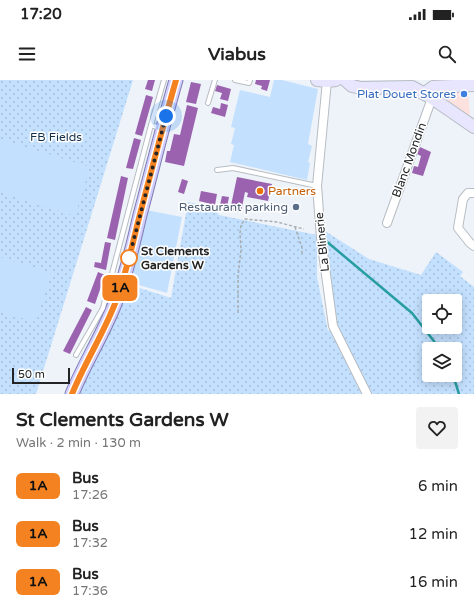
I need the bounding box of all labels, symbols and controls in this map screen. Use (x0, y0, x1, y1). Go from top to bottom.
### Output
text: 17:20 (20, 5, 62, 23)
icon: menu (16, 43, 38, 65)
text: Viabus (208, 43, 266, 65)
icon: search (436, 43, 458, 65)
place label: Plat Douet Stores (357, 87, 456, 101)
marker: Plat Douet Stores (459, 89, 469, 99)
your location (156, 106, 176, 126)
street label: Blanc Mondin (389, 121, 429, 199)
park label: FB Fields (30, 130, 82, 144)
place label: Partners (268, 184, 316, 198)
marker: Partners (255, 186, 265, 196)
place label: Restaurant parking (179, 200, 288, 214)
marker: Restaurant parking (291, 202, 301, 212)
street label: La Blinerie (312, 211, 332, 272)
place label: St Clements Gardens W (141, 244, 210, 272)
marker: St Clements Gardens W (120, 249, 138, 267)
line badge: 1A (102, 275, 138, 301)
text: 1A (110, 279, 130, 296)
map controls (422, 294, 462, 382)
button: locate (422, 294, 462, 334)
button: layers (422, 342, 462, 382)
scale bar (12, 366, 70, 385)
text: 50 m (18, 368, 45, 381)
button: heart (416, 407, 458, 449)
text: St Clements Gardens W (16, 409, 229, 431)
text: Walk · 2 min · 130 m (16, 435, 141, 451)
text: Bus (72, 469, 99, 487)
text: 1A (28, 477, 48, 494)
text: 6 min (418, 477, 458, 495)
text: 17:26 (72, 487, 108, 503)
text: Bus (72, 517, 99, 535)
text: 1A (28, 525, 48, 542)
text: 12 min (409, 525, 458, 543)
text: 17:32 (72, 535, 108, 551)
text: Bus (72, 565, 99, 583)
text: 1A (28, 573, 48, 590)
text: 16 min (409, 573, 458, 591)
text: 17:36 (72, 583, 108, 599)

